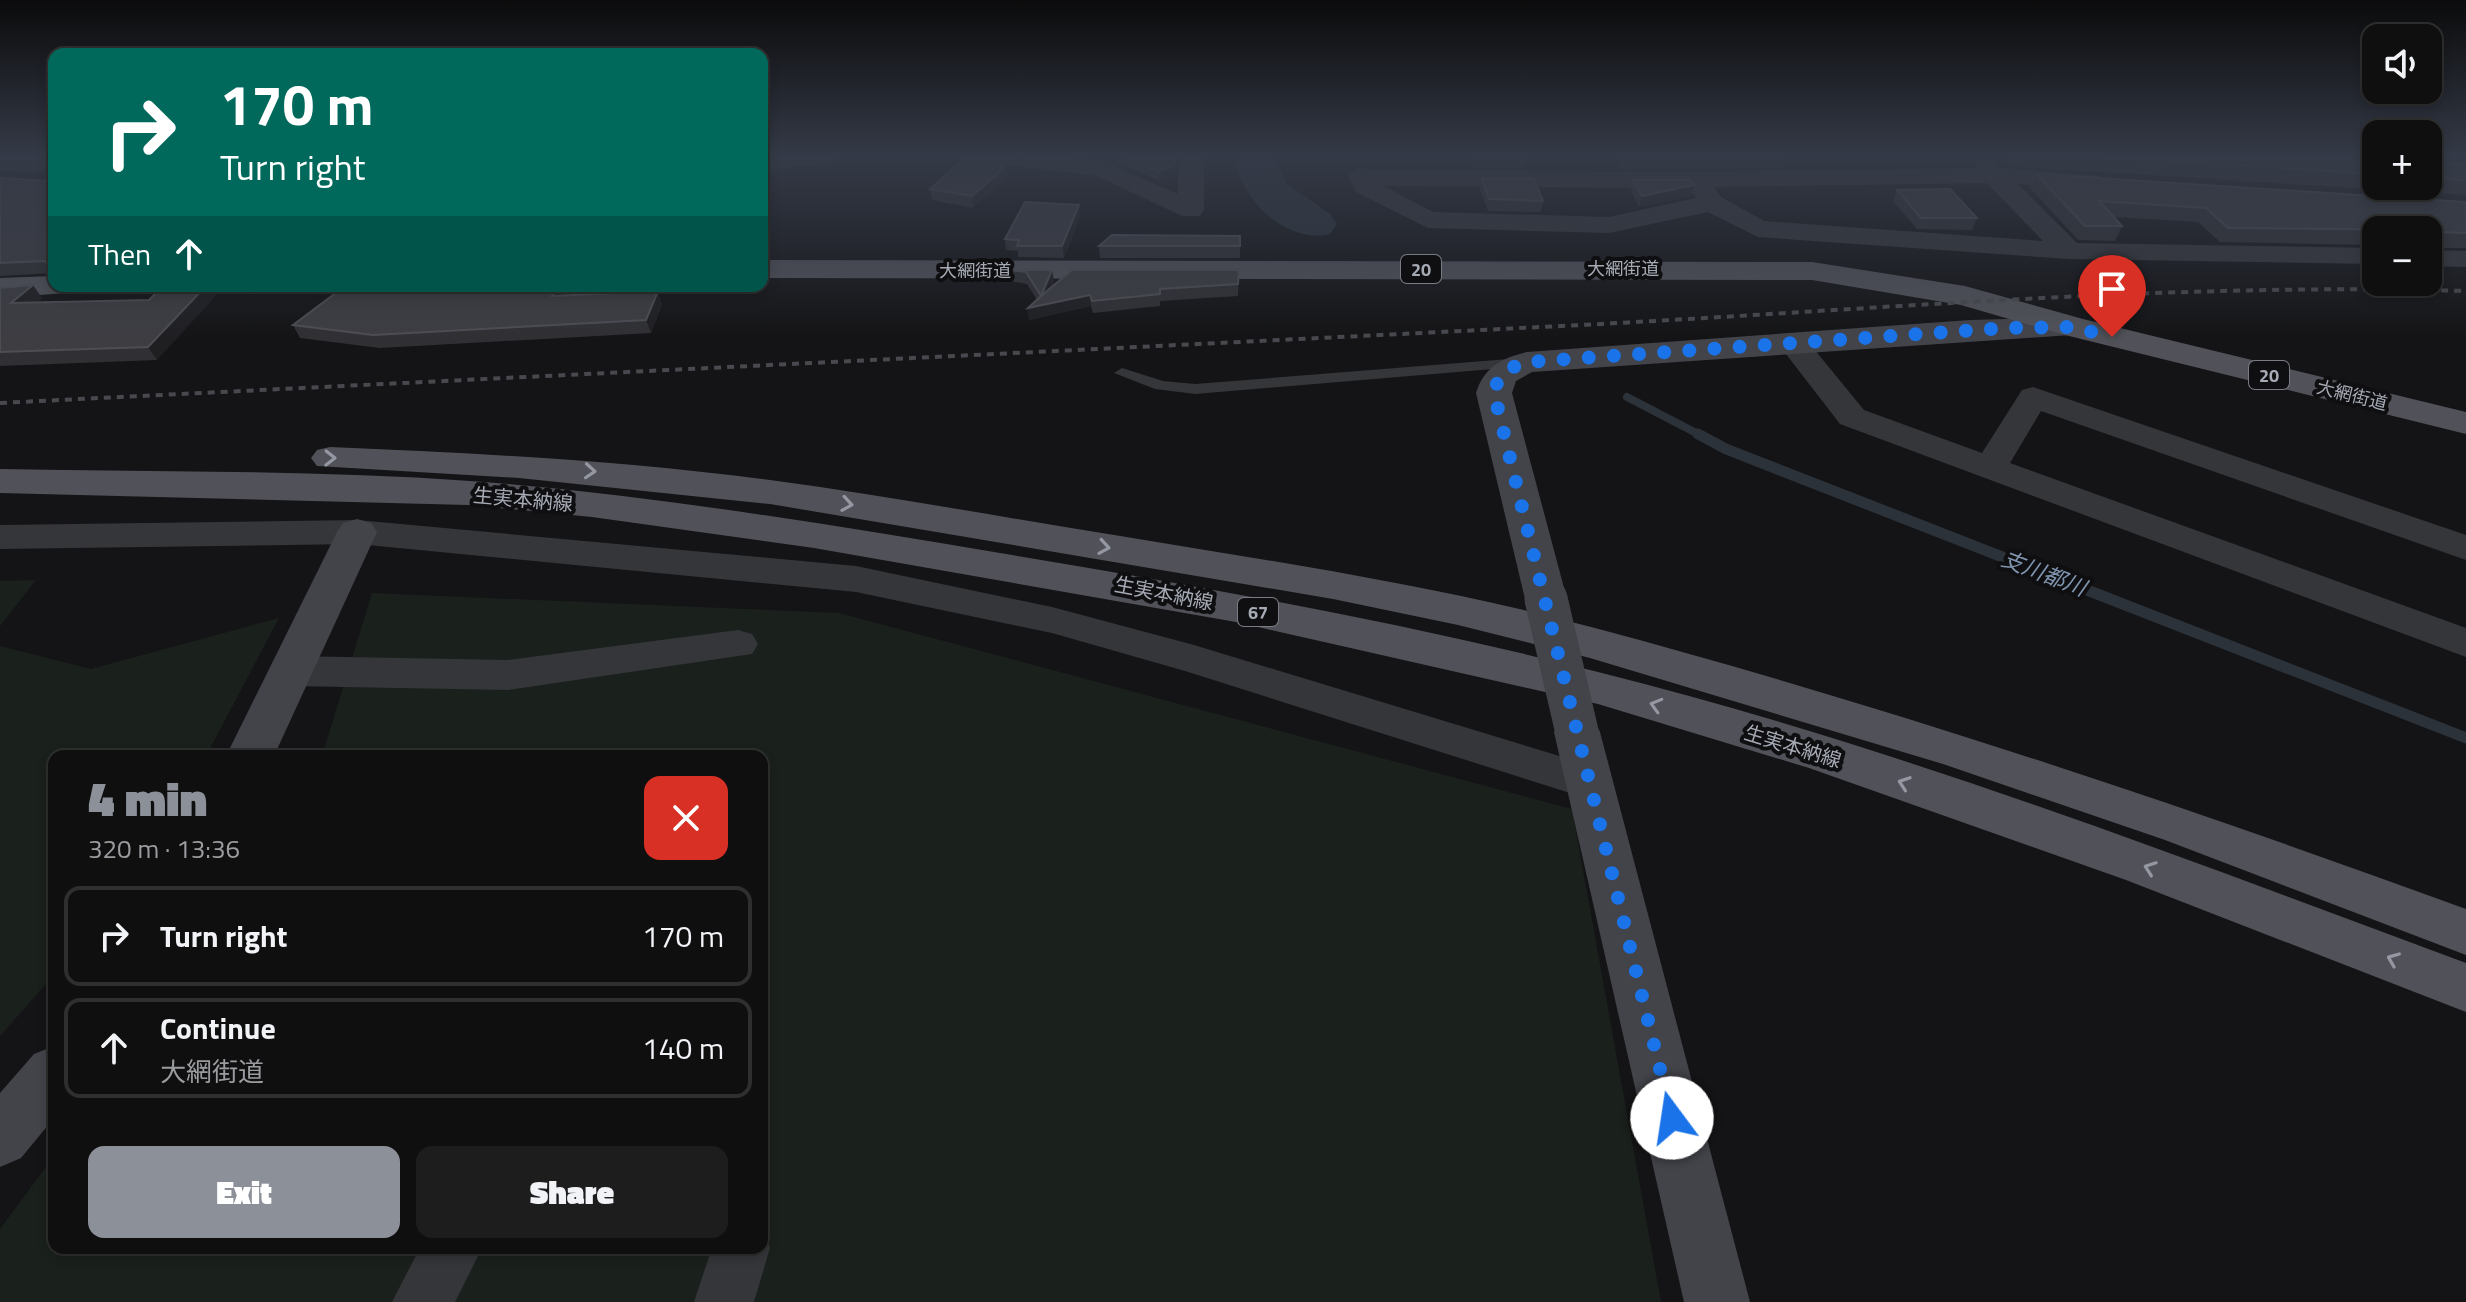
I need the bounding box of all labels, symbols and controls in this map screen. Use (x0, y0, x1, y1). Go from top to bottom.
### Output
map controls (2362, 24, 2442, 296)
button: sound (2362, 24, 2442, 104)
text: 170 m (220, 62, 373, 147)
icon: right (88, 80, 192, 184)
button: + (2362, 120, 2442, 200)
text: Turn right (220, 139, 365, 194)
button: − (2362, 216, 2442, 296)
text: Then (88, 231, 151, 277)
icon: ahead (167, 232, 211, 276)
road number: 20 (1401, 255, 1441, 283)
street label: 大網街道 (1587, 255, 1659, 282)
pin (2078, 255, 2146, 337)
street label: 大網街道 (939, 257, 1011, 284)
icon: arrive (2090, 267, 2134, 311)
road number: 20 (2249, 361, 2289, 389)
street label: 大網街道 (2314, 373, 2390, 417)
one-way arrow (324, 450, 337, 467)
one-way arrow (584, 463, 597, 480)
street label: 生実本納線 (472, 479, 574, 519)
one-way arrow (841, 495, 854, 512)
one-way arrow (1097, 537, 1111, 554)
water label: 支川都川 (1997, 541, 2093, 605)
street label: 生実本納線 (1112, 568, 1216, 618)
road number: 67 (1238, 598, 1278, 626)
one-way arrow (1650, 698, 1664, 714)
street label: 生実本納線 (1741, 717, 1845, 775)
text: 4 min (88, 762, 207, 835)
button: close (644, 776, 728, 860)
one-way arrow (1898, 776, 1912, 792)
text: 320 m · 13:36 (88, 829, 240, 868)
one-way arrow (2144, 861, 2158, 878)
text: Turn right (160, 913, 288, 959)
text: 170 m (642, 913, 724, 959)
icon: right (92, 914, 136, 958)
one-way arrow (2387, 952, 2401, 969)
text: Continue (160, 1005, 276, 1051)
text: 140 m (642, 1025, 724, 1071)
icon: ahead (92, 1026, 136, 1070)
text: 大網街道 (160, 1052, 264, 1091)
position arrow (1630, 1076, 1714, 1160)
button: Exit (88, 1146, 400, 1238)
button: Share (416, 1146, 728, 1238)

